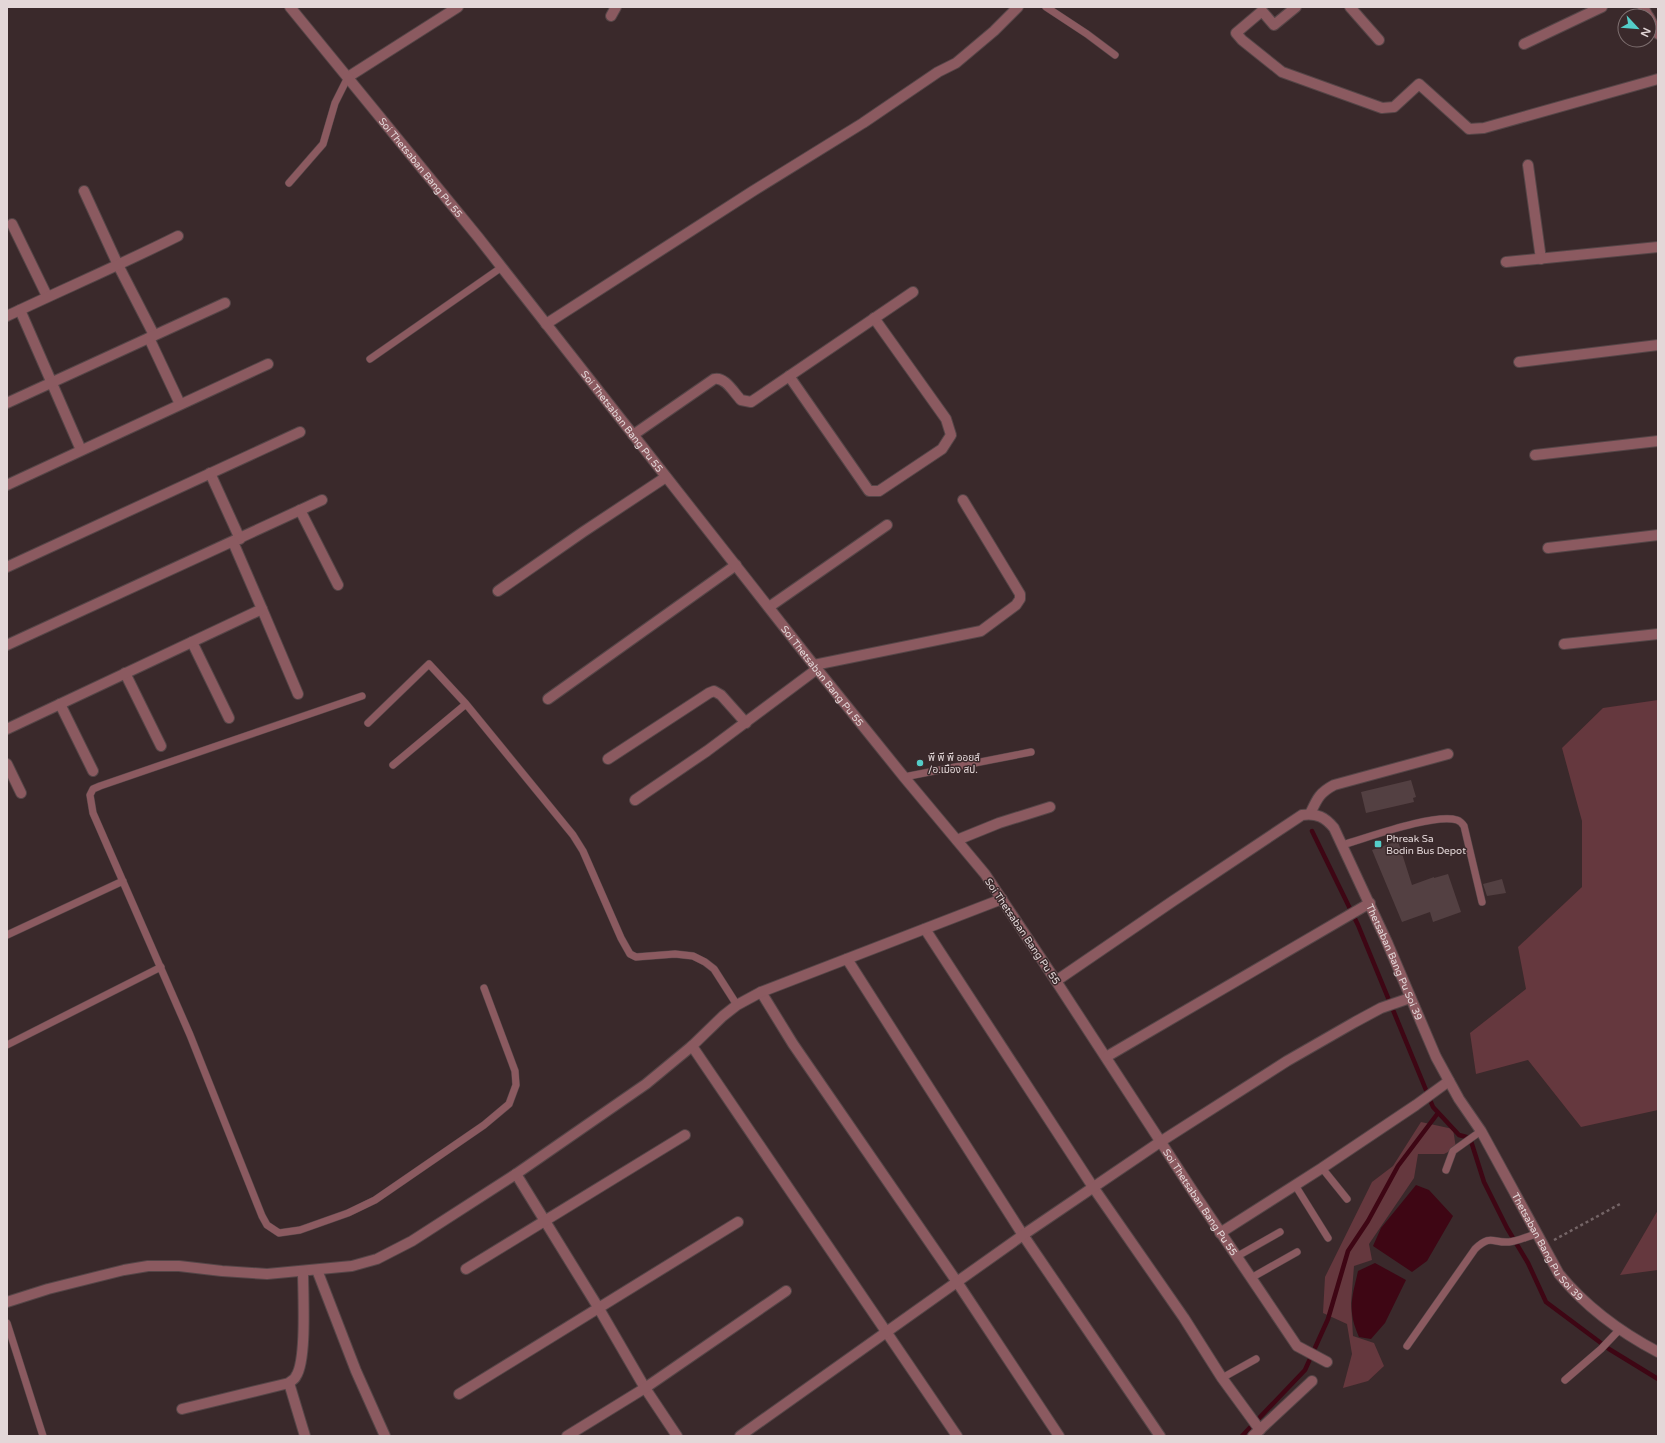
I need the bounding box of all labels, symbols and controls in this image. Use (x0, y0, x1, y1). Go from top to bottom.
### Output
north arrow (1617, 8, 1657, 48)
text: N (1638, 25, 1653, 39)
street label: Soi Thetsaban Bang Pu 55 (376, 115, 465, 220)
street label: Soi Thetsaban Bang Pu 55 (578, 369, 665, 475)
street label: Soi Thetsaban Bang Pu 55 (778, 623, 866, 729)
place label: พี พี พี ออยส์ /อ.เมือง สป. (928, 752, 980, 776)
marker: พี พี พี ออยส์ /อ.เมือง สป. (915, 758, 925, 768)
place label: Phreak Sa Bodin Bus Depot (1386, 833, 1466, 857)
marker: Phreak Sa Bodin Bus Depot (1373, 839, 1383, 849)
street label: Soi Thetsaban Bang Pu 55 (982, 876, 1062, 987)
street label: Thetsaban Bang Pu Soi 39 (1363, 902, 1425, 1022)
street label: Soi Thetsaban Bang Pu 55 (1160, 1147, 1239, 1258)
street label: Thetsaban Bang Pu Soi 39 (1509, 1191, 1585, 1304)

